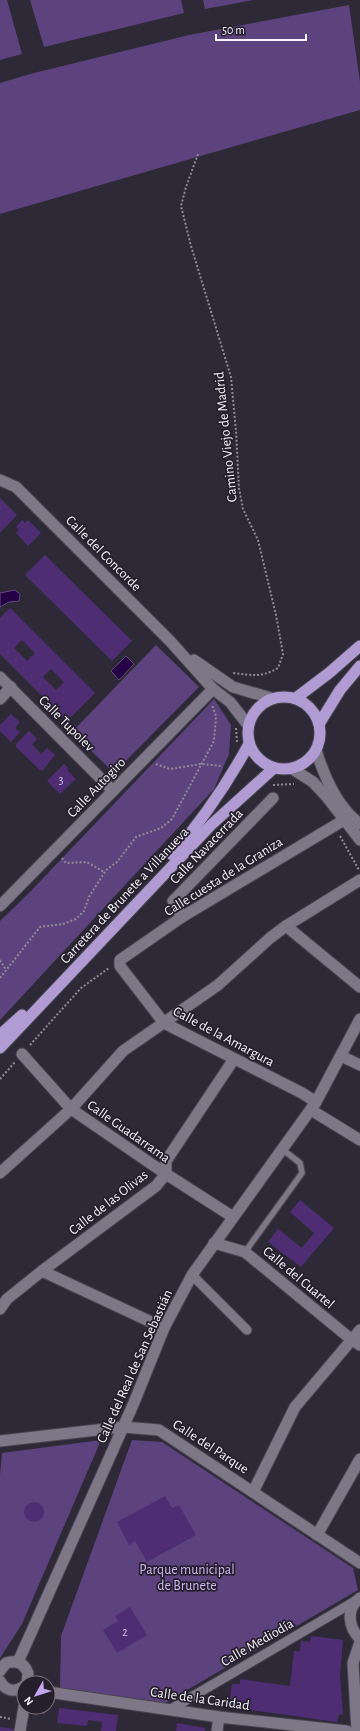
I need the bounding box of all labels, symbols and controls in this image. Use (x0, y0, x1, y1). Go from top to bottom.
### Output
scale bar (216, 16, 306, 42)
text: 50 m (222, 24, 245, 36)
street label: Camino Viejo de Madrid (212, 371, 240, 503)
street label: Calle del Concorde (63, 513, 144, 594)
street label: Calle Tupolev (36, 693, 97, 754)
street label: Calle Autogiro (65, 755, 129, 820)
house number: 3 (59, 774, 64, 786)
street label: Calle Navacerrada (168, 806, 246, 887)
street label: Carretera de Brunete a Villanueva (58, 824, 192, 967)
street label: Calle cuesta de la Graniza (162, 834, 286, 919)
street label: Calle de la Amargura (171, 1004, 277, 1070)
street label: Calle Guadarrama (84, 1098, 173, 1166)
street label: Calle de las Olivas (67, 1168, 151, 1238)
street label: Calle del Cuartel (260, 1244, 337, 1311)
street label: Calle del Real de San Sebastián (95, 1288, 175, 1445)
street label: Calle del Parque (170, 1417, 251, 1477)
park label: Parque municipal de Brunete (139, 1563, 235, 1593)
street label: Calle Mediodía (219, 1616, 297, 1669)
house number: 2 (122, 1626, 128, 1638)
north arrow (16, 1675, 56, 1715)
street label: Calle de la Caridad (149, 1685, 250, 1713)
text: N (22, 1695, 35, 1707)

